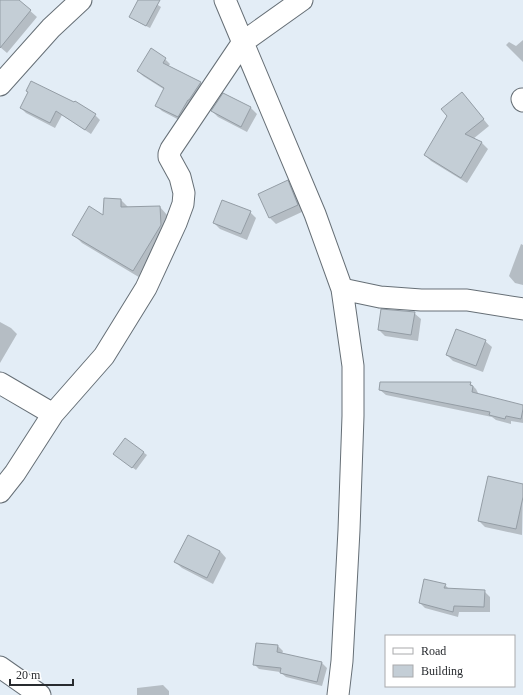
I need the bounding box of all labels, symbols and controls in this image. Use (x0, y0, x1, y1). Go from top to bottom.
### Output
legend (385, 635, 515, 687)
text: Road (421, 644, 446, 658)
scale bar (10, 661, 73, 687)
text: Building (421, 664, 463, 678)
text: 20 m (16, 668, 41, 682)

